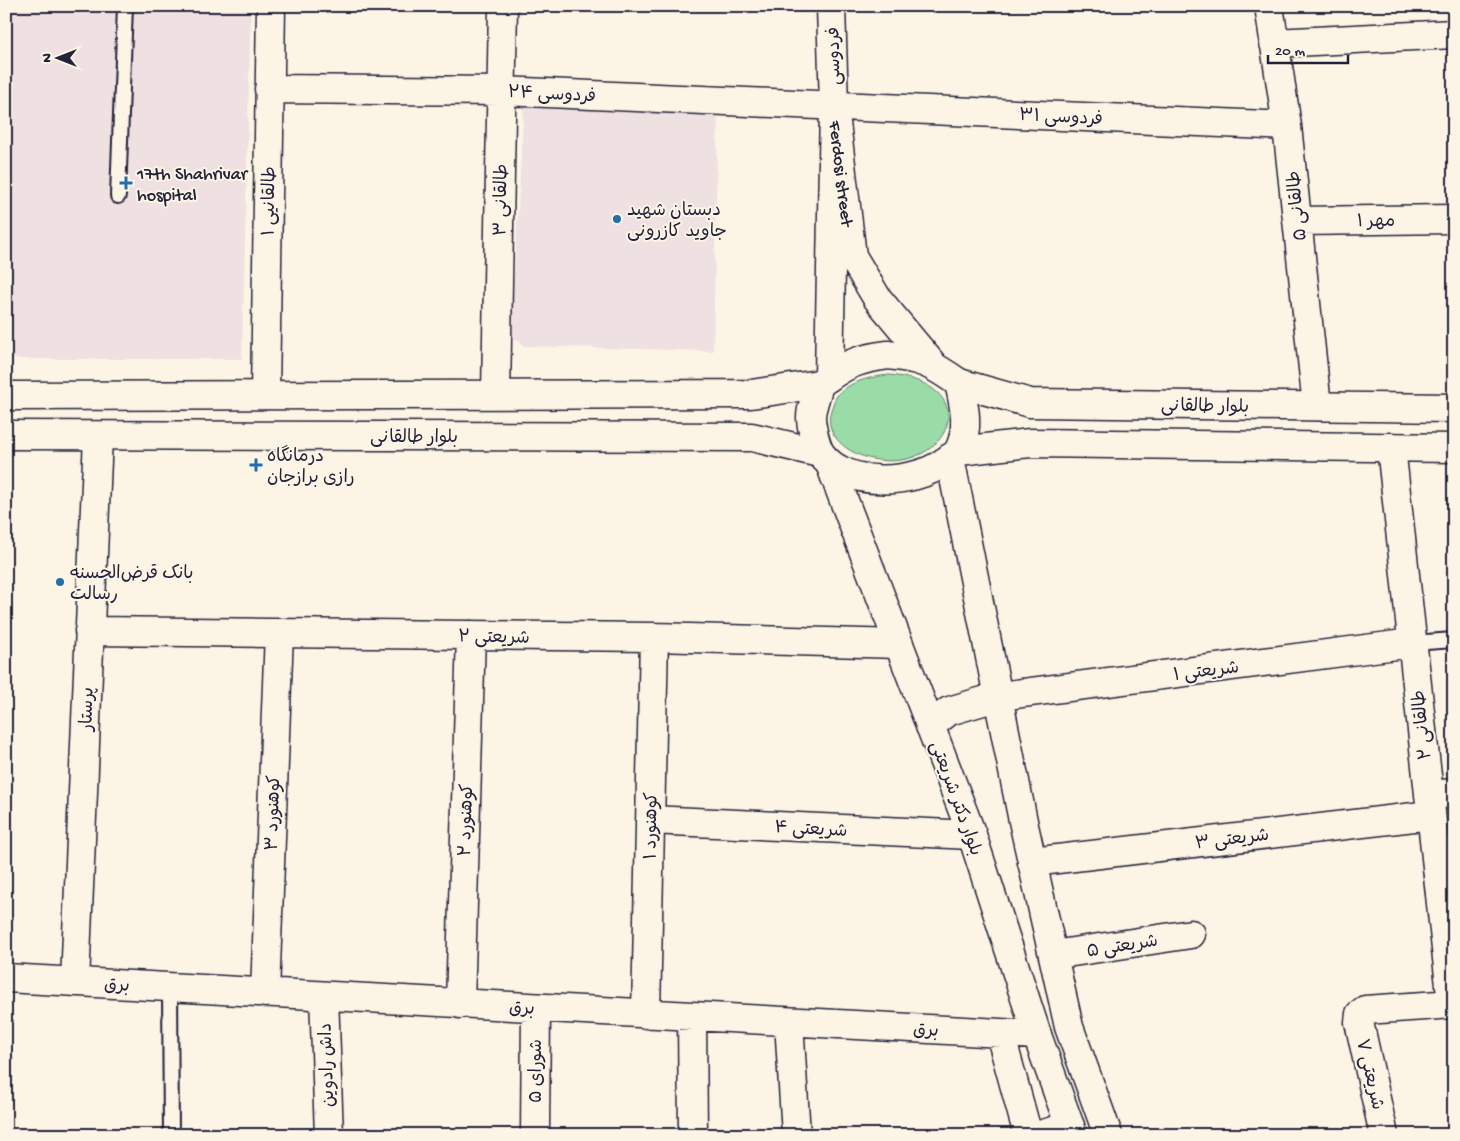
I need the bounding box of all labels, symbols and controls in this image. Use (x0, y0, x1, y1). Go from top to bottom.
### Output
street label: فردوسی (824, 27, 847, 85)
north arrow (32, 32, 82, 82)
scale bar (1268, 32, 1348, 64)
text: 20 m (1275, 43, 1305, 61)
text: N (39, 53, 56, 63)
street label: فردوسی ۲۴ (507, 83, 596, 108)
street label: فردوسی ۳۱ (1018, 106, 1103, 131)
street label: Ferdosi street (823, 119, 857, 229)
street label: طالقانی ۳ (491, 164, 514, 236)
place label: 17th Shahrivar hospital (136, 165, 249, 207)
street label: طالقانیی ۱ (259, 166, 282, 236)
street label: طالقانی ۵ (1284, 170, 1313, 242)
marker: 17th Shahrivar hospital (119, 176, 133, 190)
place label: دبستان شهید جاوید کازرونی (627, 201, 727, 243)
street label: مهر ۱ (1357, 212, 1395, 233)
marker: دبستان شهید جاوید کازرونی (611, 213, 623, 225)
street label: بلوار طالقانی (1161, 396, 1249, 419)
street label: بلوار طالقانی (370, 428, 458, 449)
place label: درمانگاه رازی برازجان (267, 445, 355, 489)
marker: درمانگاه رازی برازجان (249, 458, 263, 472)
place label: بانک قرض‌الحسنه رسالت (70, 563, 193, 606)
marker: بانک قرض‌الحسنه رسالت (54, 576, 66, 588)
street label: شریعتی ۲ (458, 627, 530, 650)
street label: شریعتی ۱ (1172, 658, 1240, 687)
street label: پرستار (77, 687, 100, 733)
street label: طالقانی ۲ (1409, 689, 1438, 761)
street label: بلوار دکتر شریعتی (924, 739, 985, 859)
street label: کوهنورد ۳ (263, 775, 286, 851)
street label: کوهنورد ۲ (456, 783, 479, 857)
street label: کوهنورد ۱ (641, 792, 664, 860)
street label: شریعتی ۴ (774, 818, 848, 843)
street label: شریعتی ۳ (1194, 826, 1270, 855)
street label: شریعتی ۵ (1085, 931, 1160, 963)
street label: برق (103, 975, 130, 998)
street label: برق (508, 998, 535, 1021)
street label: برق (912, 1020, 939, 1043)
street label: داش رادوین (317, 1022, 340, 1107)
street label: شریعتی ۷ (1350, 1037, 1387, 1112)
street label: شورای ۵ (527, 1039, 548, 1103)

